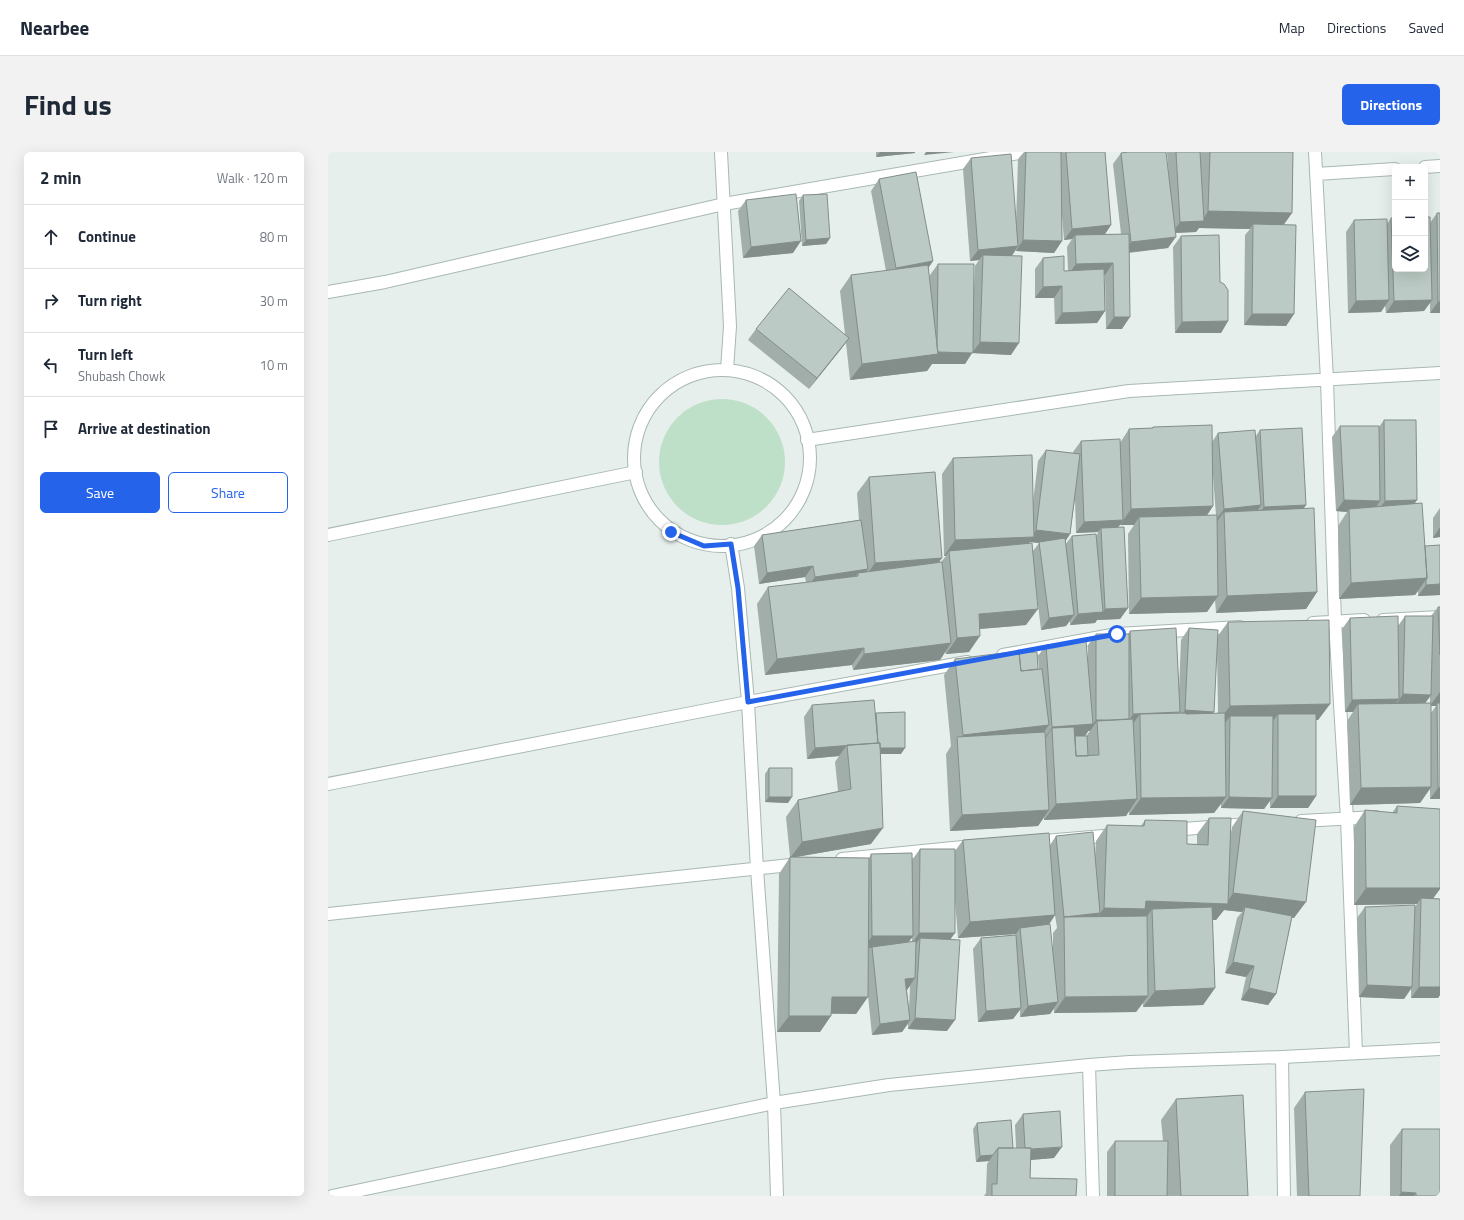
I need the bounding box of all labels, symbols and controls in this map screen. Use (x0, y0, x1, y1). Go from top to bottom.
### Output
text: Nearbee (20, 13, 89, 42)
text: Map (1279, 17, 1305, 38)
text: Directions (1327, 17, 1386, 38)
text: Saved (1408, 17, 1444, 38)
text: Find us (24, 83, 112, 126)
button: Directions (1342, 84, 1440, 125)
map controls (1392, 164, 1428, 272)
button: + (1392, 164, 1428, 200)
text: 2 min (40, 165, 81, 191)
text: Walk · 120 m (217, 168, 288, 188)
button: − (1392, 200, 1428, 236)
text: Continue (78, 225, 136, 248)
icon: ahead (40, 226, 62, 248)
text: 80 m (260, 227, 288, 247)
button: layers (1392, 236, 1428, 272)
text: Turn right (78, 289, 142, 312)
icon: right (40, 290, 62, 312)
text: 30 m (260, 291, 288, 311)
text: Turn left (78, 343, 133, 366)
icon: left (40, 354, 62, 376)
text: 10 m (260, 355, 288, 375)
text: Shubash Chowk (78, 366, 165, 386)
text: Arrive at destination (78, 417, 211, 440)
icon: arrive (40, 418, 62, 440)
button: Save (40, 472, 160, 513)
button: Share (168, 472, 288, 513)
route end (662, 523, 680, 541)
route start (1108, 625, 1126, 643)

